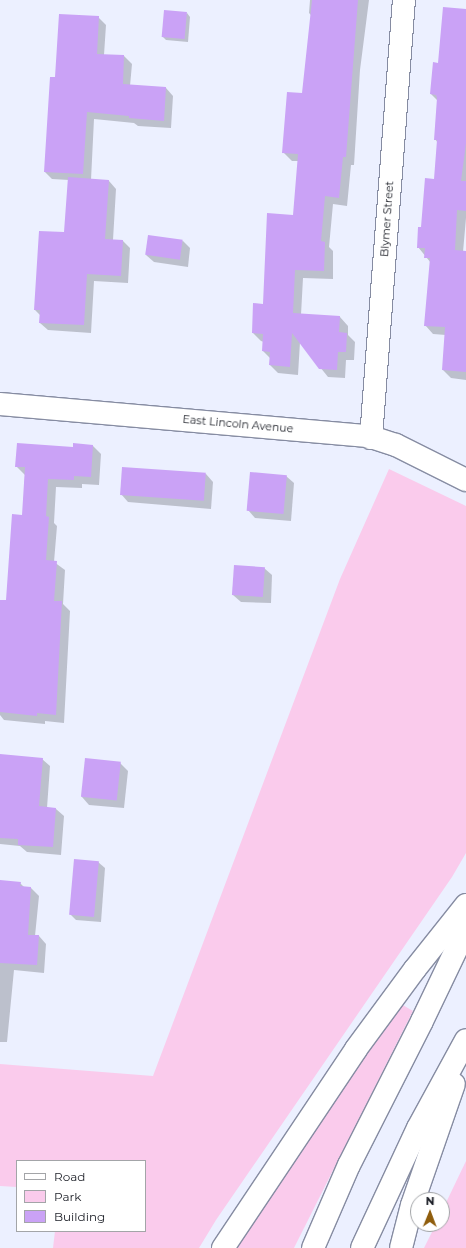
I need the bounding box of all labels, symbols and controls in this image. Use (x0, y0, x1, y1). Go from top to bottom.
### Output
street label: Blymer Street (378, 181, 396, 257)
street label: East Lincoln Avenue (182, 413, 294, 435)
legend (16, 1160, 146, 1232)
text: Road (54, 1169, 85, 1184)
text: Park (54, 1189, 81, 1204)
north arrow (410, 1192, 450, 1232)
text: N (426, 1194, 435, 1208)
text: Building (54, 1209, 105, 1224)

